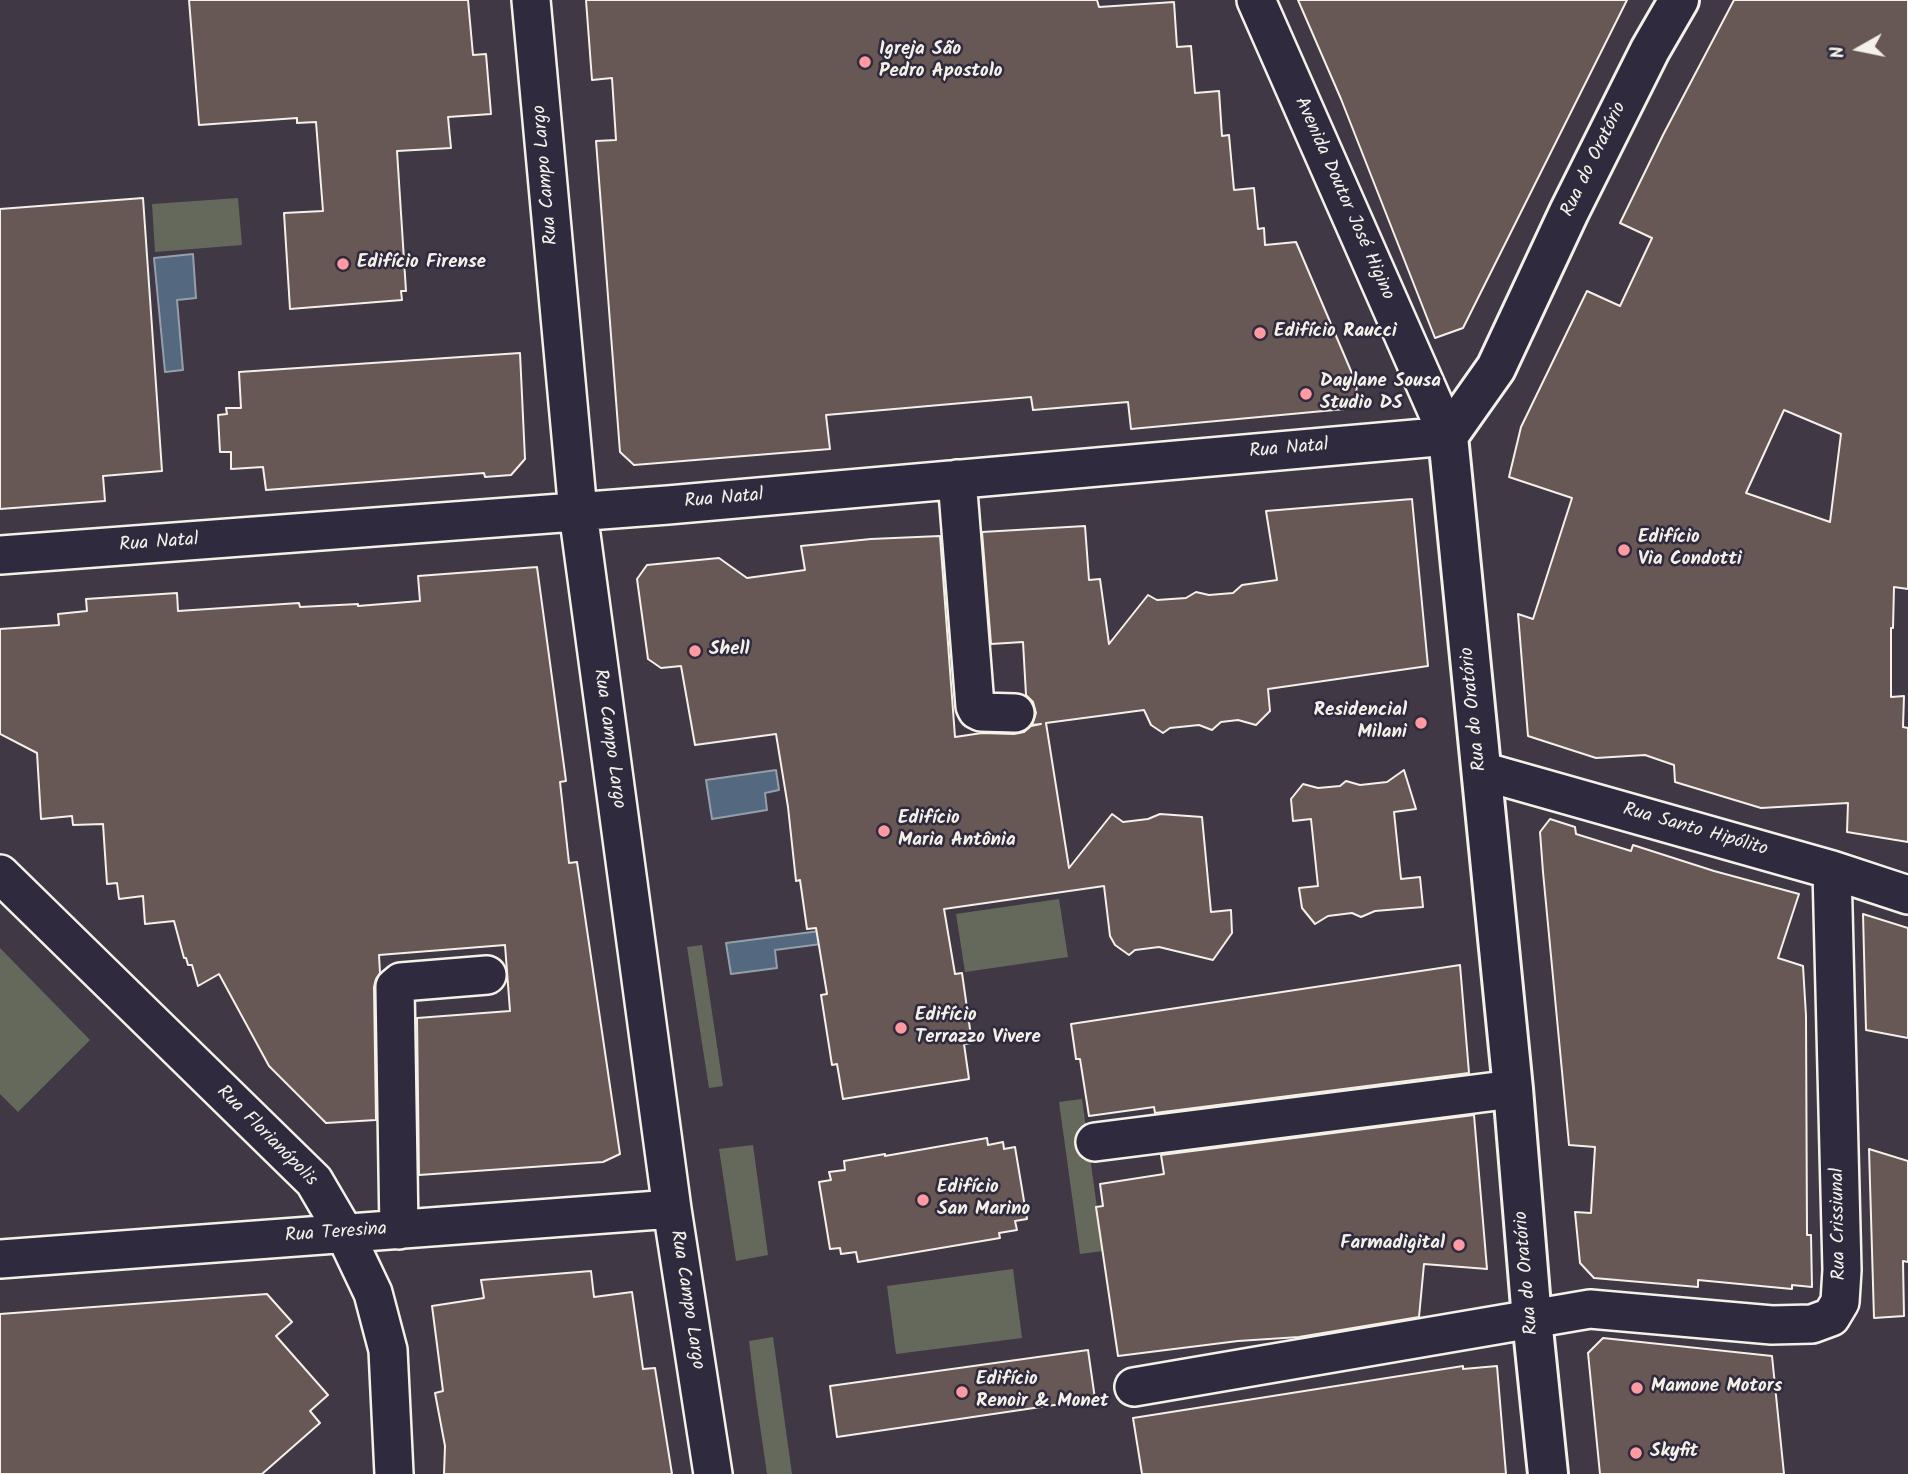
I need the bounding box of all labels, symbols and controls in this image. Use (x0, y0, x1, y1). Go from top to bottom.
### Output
north arrow (1824, 14, 1894, 84)
place label: Igreja São Pedro Apostolo (879, 40, 1002, 84)
text: N (1823, 44, 1854, 61)
marker: Igreja São Pedro Apostolo (857, 54, 873, 70)
street label: Avenida Doutor José Higino (1288, 94, 1398, 304)
street label: Rua do Oratório (1557, 99, 1633, 221)
street label: Rua Campo Largo (530, 104, 564, 246)
place label: Edifício Firense (357, 253, 486, 275)
marker: Edifício Firense (335, 256, 351, 272)
place label: Edifício Raucci (1274, 322, 1397, 344)
marker: Edifício Raucci (1252, 325, 1268, 341)
place label: Daylane Sousa Studio DS (1320, 372, 1441, 416)
marker: Daylane Sousa Studio DS (1298, 386, 1314, 402)
street label: Rua Natal (1248, 435, 1330, 465)
street label: Rua Natal (683, 485, 765, 515)
place label: Edifício Via Condotti (1638, 528, 1742, 572)
street label: Rua Natal (119, 530, 199, 558)
marker: Edifício Via Condotti (1616, 542, 1632, 558)
place label: Shell (709, 640, 750, 662)
marker: Shell (687, 643, 703, 659)
street label: Rua do Oratório (1457, 646, 1493, 772)
street label: Rua Campo Largo (587, 668, 629, 810)
place label: Residencial Milani (1313, 701, 1407, 745)
marker: Residencial Milani (1413, 715, 1429, 731)
street label: Rua Santo Hipólito (1620, 799, 1770, 863)
place label: Edifício Maria Antônia (898, 809, 1016, 853)
marker: Edifício Maria Antônia (876, 823, 892, 839)
place label: Edifício Terrazzo Vivere (915, 1006, 1041, 1050)
marker: Edifício Terrazzo Vivere (893, 1020, 909, 1036)
street label: Rua Florianópolis (211, 1082, 321, 1192)
street label: Rua Crissiunal (1828, 1168, 1852, 1280)
place label: Edifício San Marino (937, 1178, 1030, 1222)
marker: Edifício San Marino (915, 1192, 931, 1208)
street label: Rua do Oratório (1511, 1210, 1545, 1336)
street label: Rua Teresina (284, 1219, 388, 1249)
street label: Rua Campo Largo (664, 1229, 708, 1371)
place label: Farmadigital (1340, 1234, 1445, 1256)
marker: Farmadigital (1451, 1237, 1467, 1253)
place label: Edifício Renoir & Monet (976, 1370, 1109, 1414)
place label: Mamone Motors (1651, 1377, 1782, 1399)
marker: Mamone Motors (1629, 1380, 1645, 1396)
marker: Edifício Renoir & Monet (954, 1384, 970, 1400)
place label: Skyfit (1650, 1442, 1698, 1464)
marker: Skyfit (1628, 1445, 1644, 1461)

